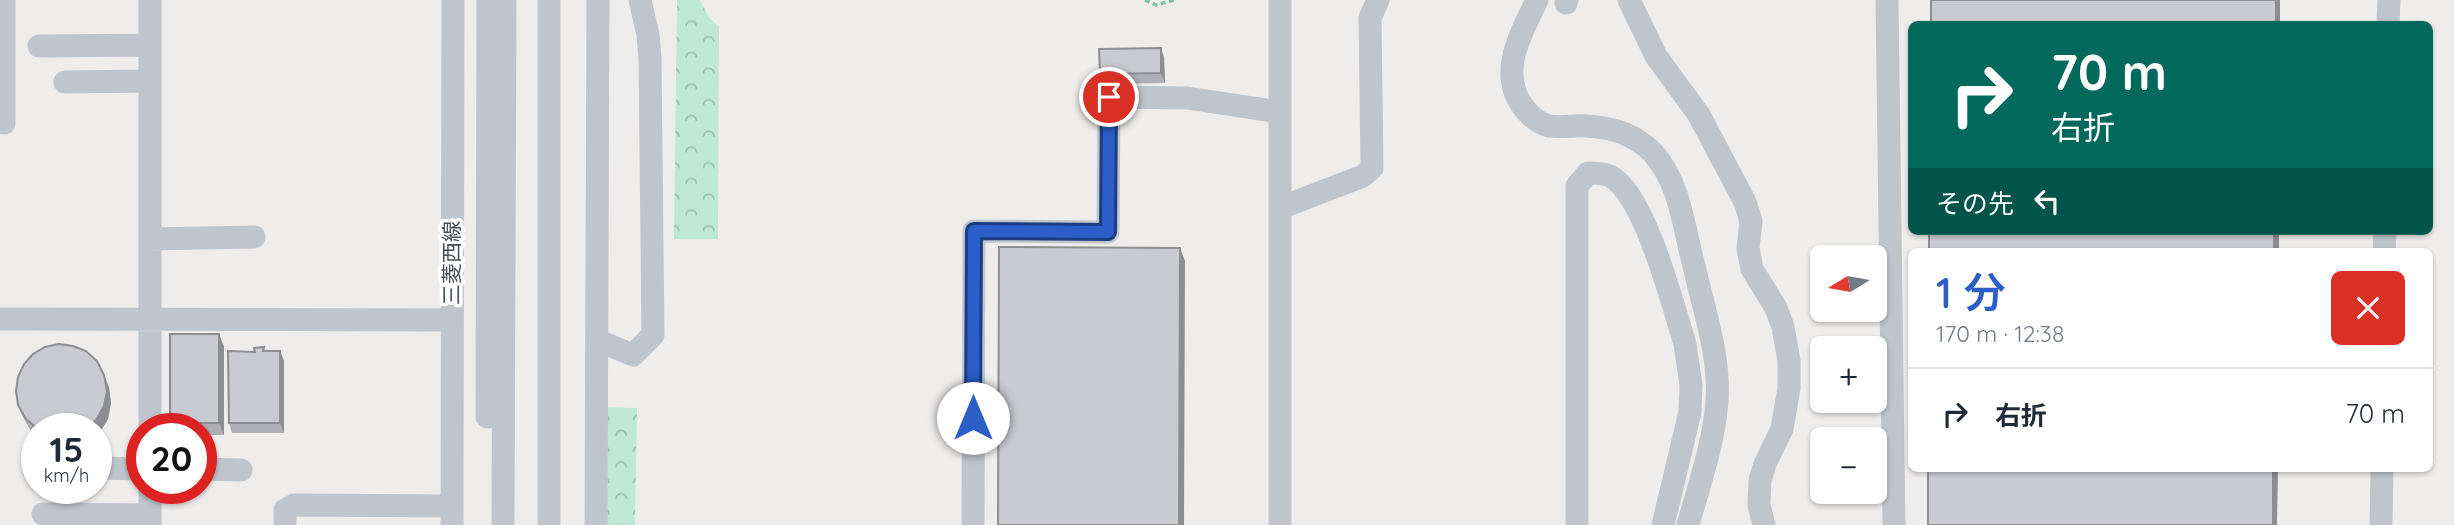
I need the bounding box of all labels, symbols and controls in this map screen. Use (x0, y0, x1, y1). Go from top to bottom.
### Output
text: 70 m (2051, 41, 2167, 102)
icon: right (1936, 49, 2027, 140)
pin (1079, 67, 1139, 127)
icon: arrive (1090, 78, 1128, 116)
text: 右折 (2051, 107, 2115, 147)
icon: left (2028, 182, 2066, 220)
text: その先 (1936, 187, 2014, 220)
street label: 三菱西線 (438, 221, 464, 305)
north arrow (1810, 245, 1886, 322)
map controls (1810, 245, 1887, 504)
text: 1 分 (1936, 266, 2006, 319)
button: close (2331, 271, 2405, 345)
text: 170 m · 12:38 (1936, 319, 2064, 348)
button: + (1810, 336, 1887, 413)
position arrow (936, 381, 1010, 455)
icon: right (1936, 395, 1974, 433)
text: 70 m (2345, 397, 2405, 430)
text: 右折 (1995, 399, 2047, 432)
speed limit sign: 20 (126, 413, 217, 504)
text: 15 (50, 427, 83, 471)
button: − (1810, 427, 1887, 504)
text: km/h (44, 464, 89, 487)

